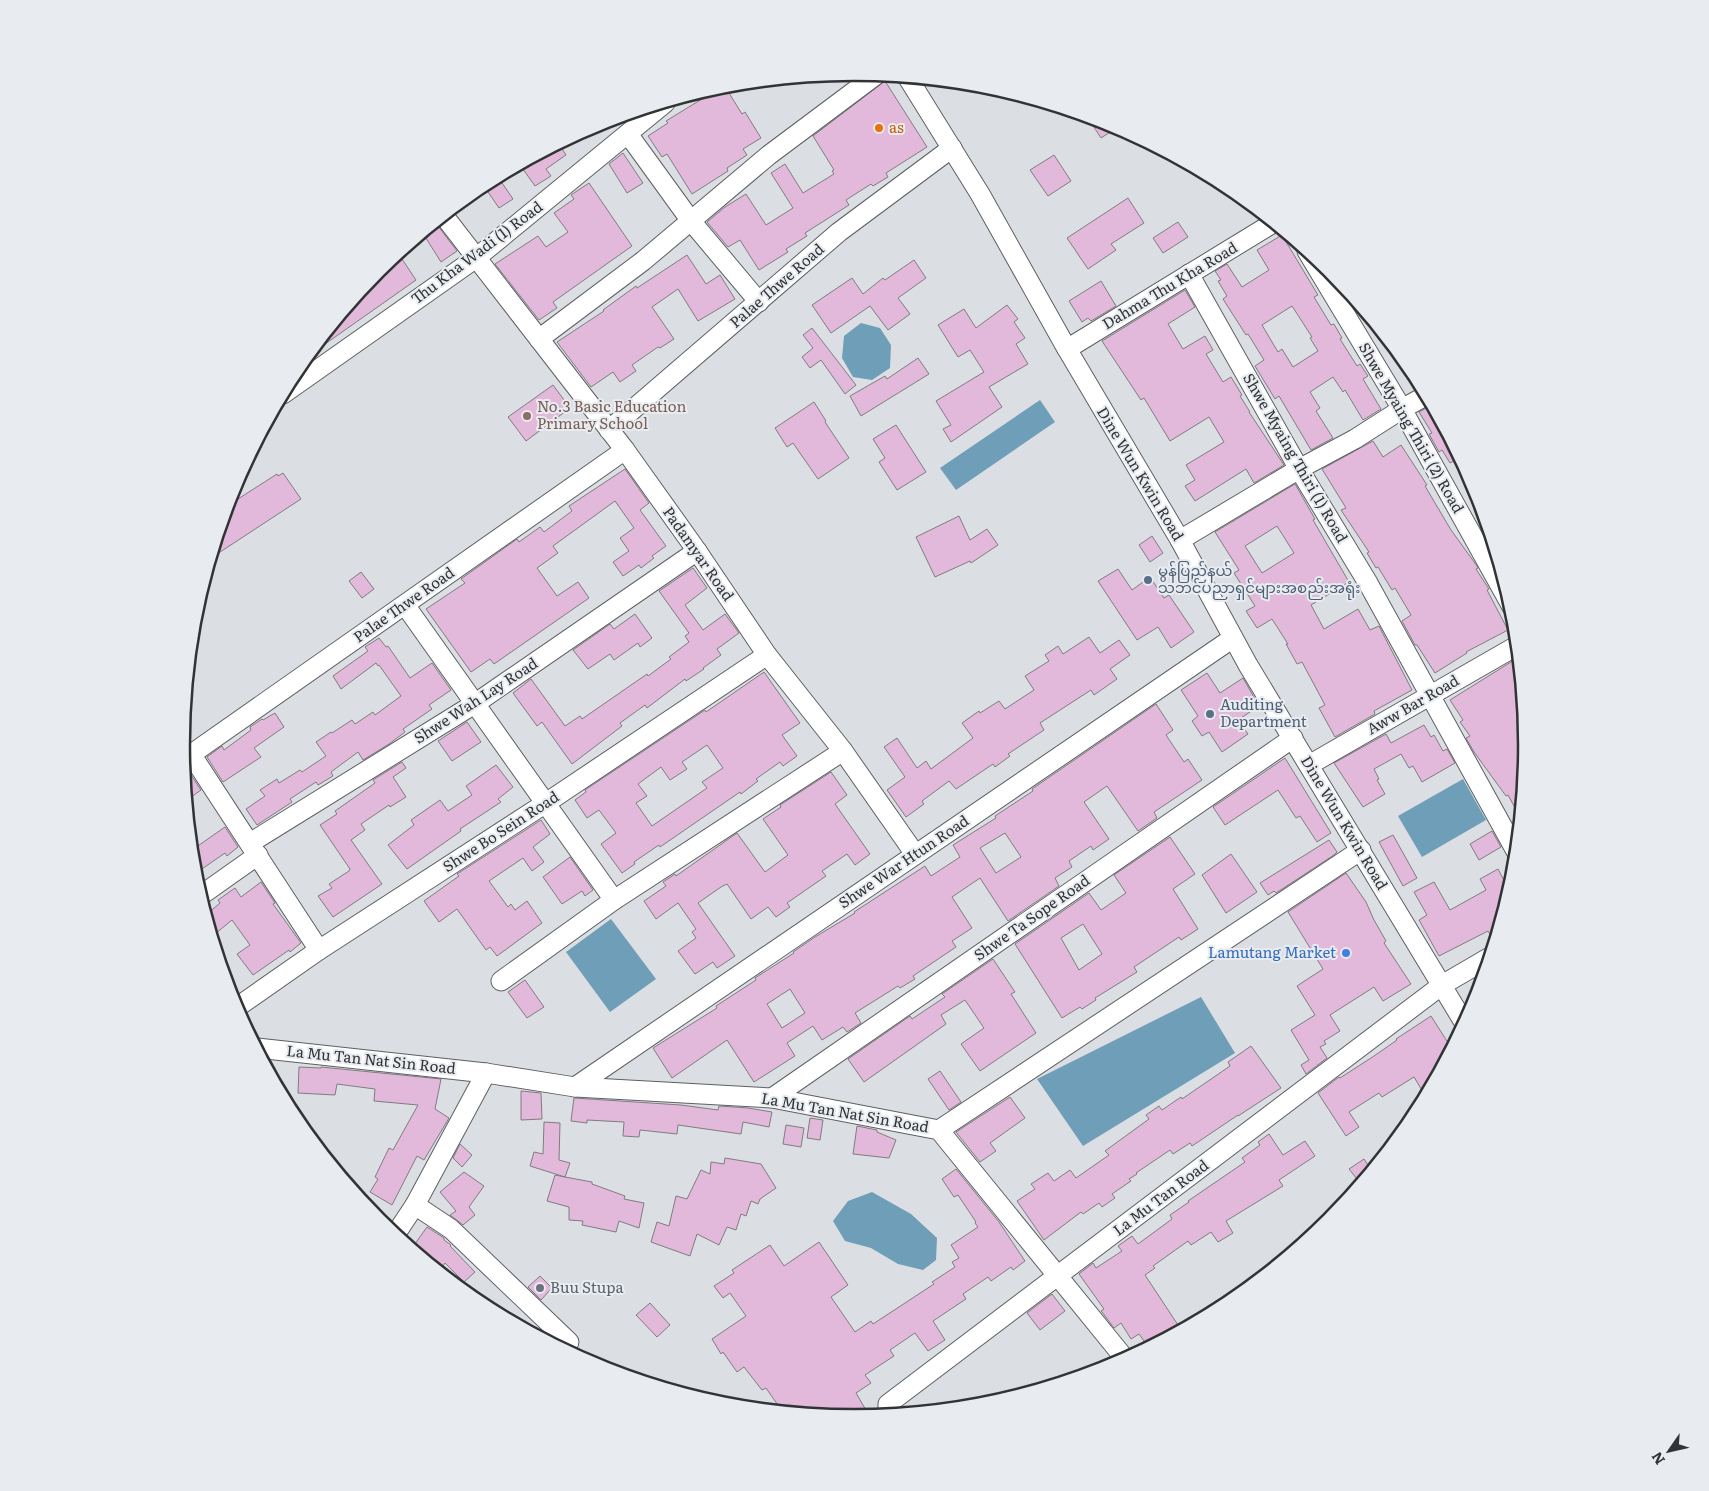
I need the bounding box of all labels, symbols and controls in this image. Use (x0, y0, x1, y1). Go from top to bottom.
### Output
place label: as (889, 115, 904, 138)
marker: as (873, 122, 885, 134)
street label: Thu Kha Wadi (1) Road (405, 195, 547, 309)
street label: Dahma Thu Kha Road (1097, 235, 1241, 334)
street label: Palae Thwe Road (724, 237, 828, 332)
street label: Shwe Myaing Thiri (2) Road (1354, 337, 1471, 517)
street label: Shwe Myaing Thiri (1) Road (1238, 368, 1354, 546)
place label: No.3 Basic Education Primary School (537, 394, 686, 434)
street label: Dine Wun Kwin Road (1092, 402, 1190, 545)
marker: No.3 Basic Education Primary School (521, 410, 533, 422)
street label: Padamyar Road (658, 501, 740, 605)
place label: မွန်ပြည်နယ် သဘင်ပညာရှင်များအစည်းအရုံး (1158, 558, 1360, 600)
street label: Palae Thwe Road (348, 560, 458, 647)
marker: မွန်ပြည်နယ် သဘင်ပညာရှင်များအစည်းအရုံး (1142, 574, 1154, 586)
street label: Shwe Wah Lay Road (409, 651, 542, 749)
street label: Aww Bar Road (1362, 668, 1463, 739)
place label: Auditing Department (1220, 692, 1307, 732)
marker: Auditing Department (1204, 708, 1216, 720)
street label: Dine Wun Kwin Road (1296, 751, 1394, 894)
street label: Shwe Bo Sein Road (437, 784, 563, 877)
street label: Shwe War Htun Road (833, 808, 973, 913)
street label: Shwe Ta Sope Road (968, 868, 1094, 965)
place label: Lamutang Market (1208, 940, 1336, 963)
marker: Lamutang Market (1340, 947, 1352, 959)
street label: La Mu Tan Nat Sin Road (285, 1038, 457, 1079)
street label: La Mu Tan Nat Sin Road (760, 1085, 931, 1138)
street label: La Mu Tan Road (1107, 1153, 1213, 1241)
place label: Buu Stupa (550, 1275, 624, 1298)
marker: Buu Stupa (534, 1282, 546, 1294)
north arrow (1644, 1426, 1694, 1476)
text: N (1646, 1448, 1669, 1469)

